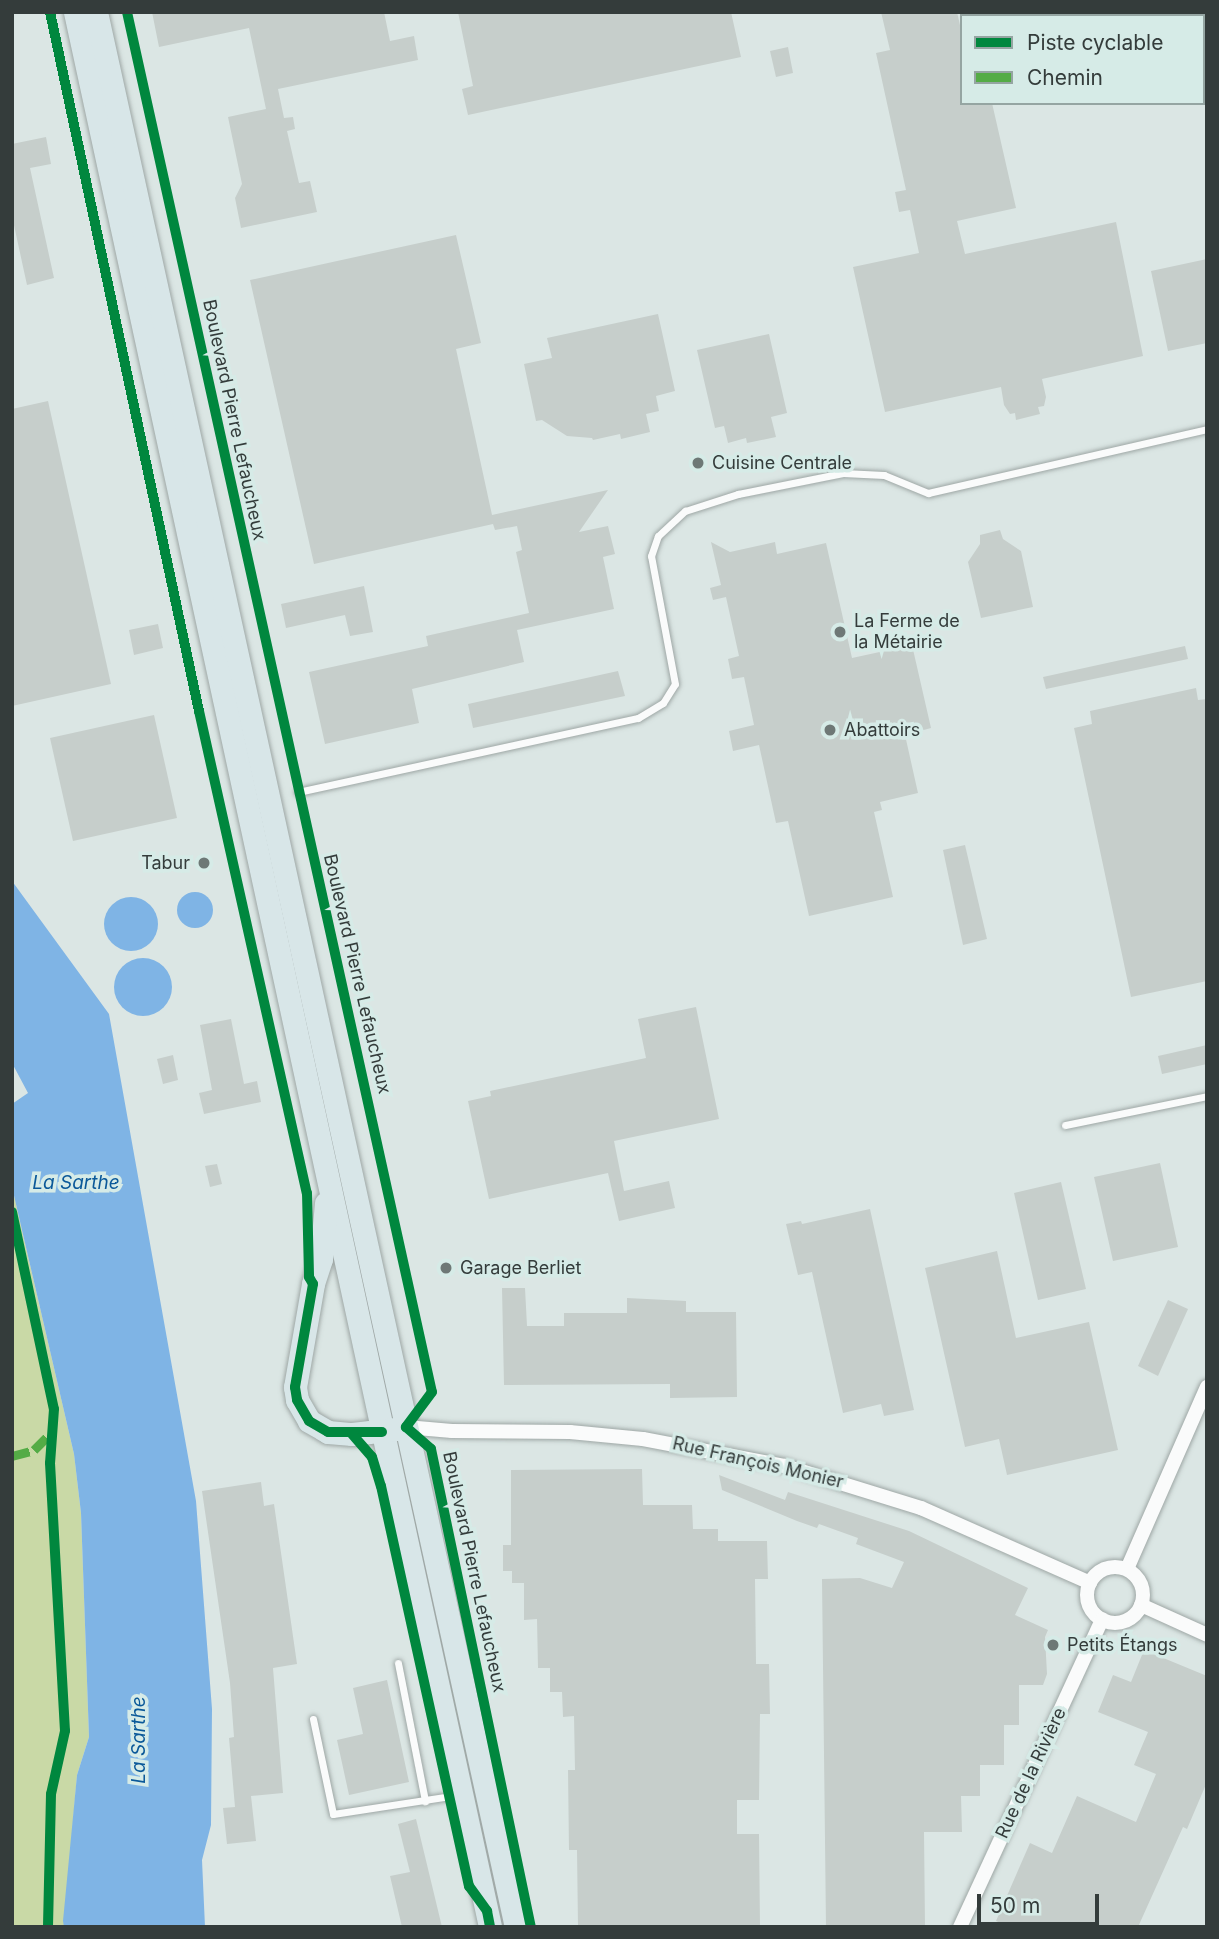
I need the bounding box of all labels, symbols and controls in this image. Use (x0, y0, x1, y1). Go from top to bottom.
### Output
legend (960, 14, 1205, 105)
text: Piste cyclable (1027, 30, 1163, 55)
text: Chemin (1027, 65, 1103, 90)
street label: Boulevard Pierre Lefaucheux (198, 298, 270, 542)
place label: Cuisine Centrale (712, 452, 852, 474)
marker: Cuisine Centrale (690, 455, 706, 471)
place label: La Ferme de la Métairie (854, 611, 960, 654)
marker: La Ferme de la Métairie (832, 624, 848, 640)
place label: Abattoirs (844, 719, 920, 741)
marker: Abattoirs (822, 722, 838, 738)
place label: Tabur (141, 852, 190, 874)
street label: Boulevard Pierre Lefaucheux (319, 852, 395, 1096)
marker: Tabur (196, 855, 212, 871)
water label: La Sarthe (32, 1172, 120, 1194)
place label: Garage Berliet (460, 1257, 581, 1279)
marker: Garage Berliet (438, 1260, 454, 1276)
street label: Rue François Monier (670, 1433, 846, 1493)
street label: Boulevard Pierre Lefaucheux (438, 1450, 510, 1694)
place label: Petits Étangs (1067, 1634, 1177, 1656)
marker: Petits Étangs (1045, 1637, 1061, 1653)
water label: La Sarthe (128, 1696, 150, 1784)
street label: Rue de la Rivière (991, 1704, 1071, 1842)
scale bar (981, 1880, 1104, 1924)
text: 50 m (990, 1893, 1040, 1918)

